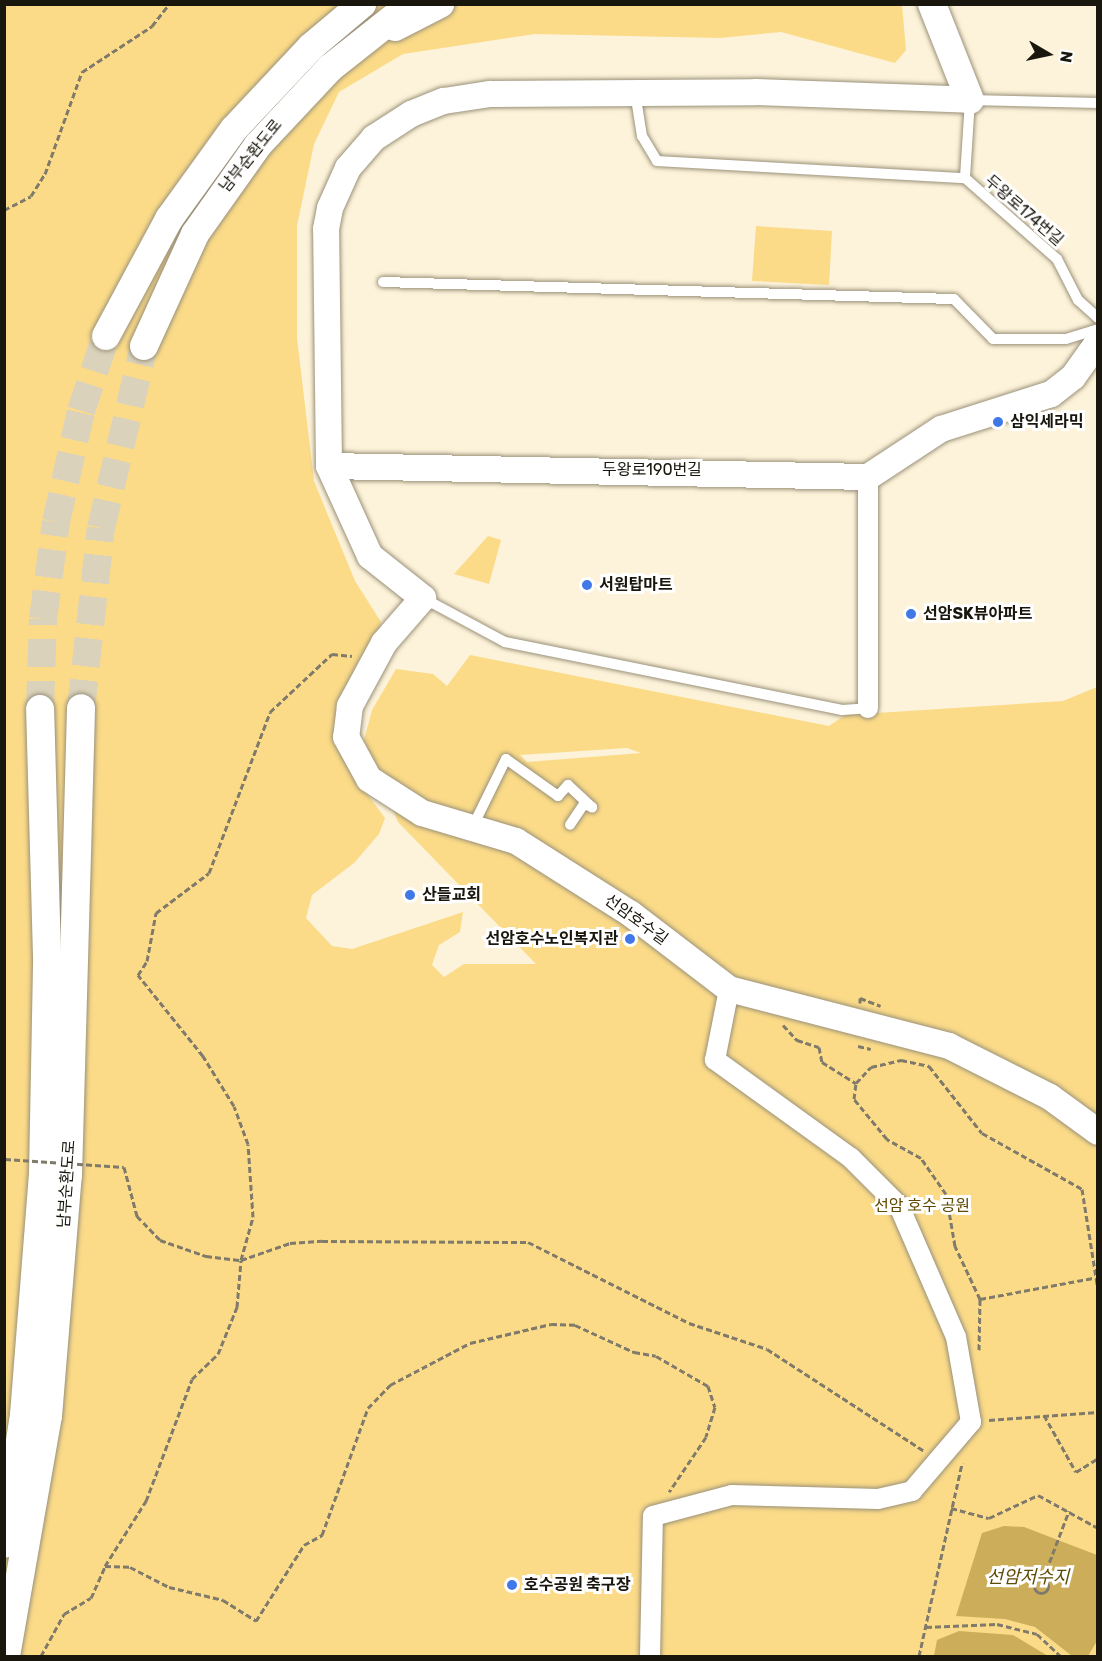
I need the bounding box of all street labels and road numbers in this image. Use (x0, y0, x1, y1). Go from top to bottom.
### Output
street label: 남부순환도로 (216, 116, 286, 196)
street label: 두왕로174번길 (981, 172, 1067, 250)
street label: 두왕로190번길 (602, 460, 702, 480)
street label: 선암호수길 (601, 891, 671, 949)
street label: 남부순환도로 (54, 1139, 80, 1229)

